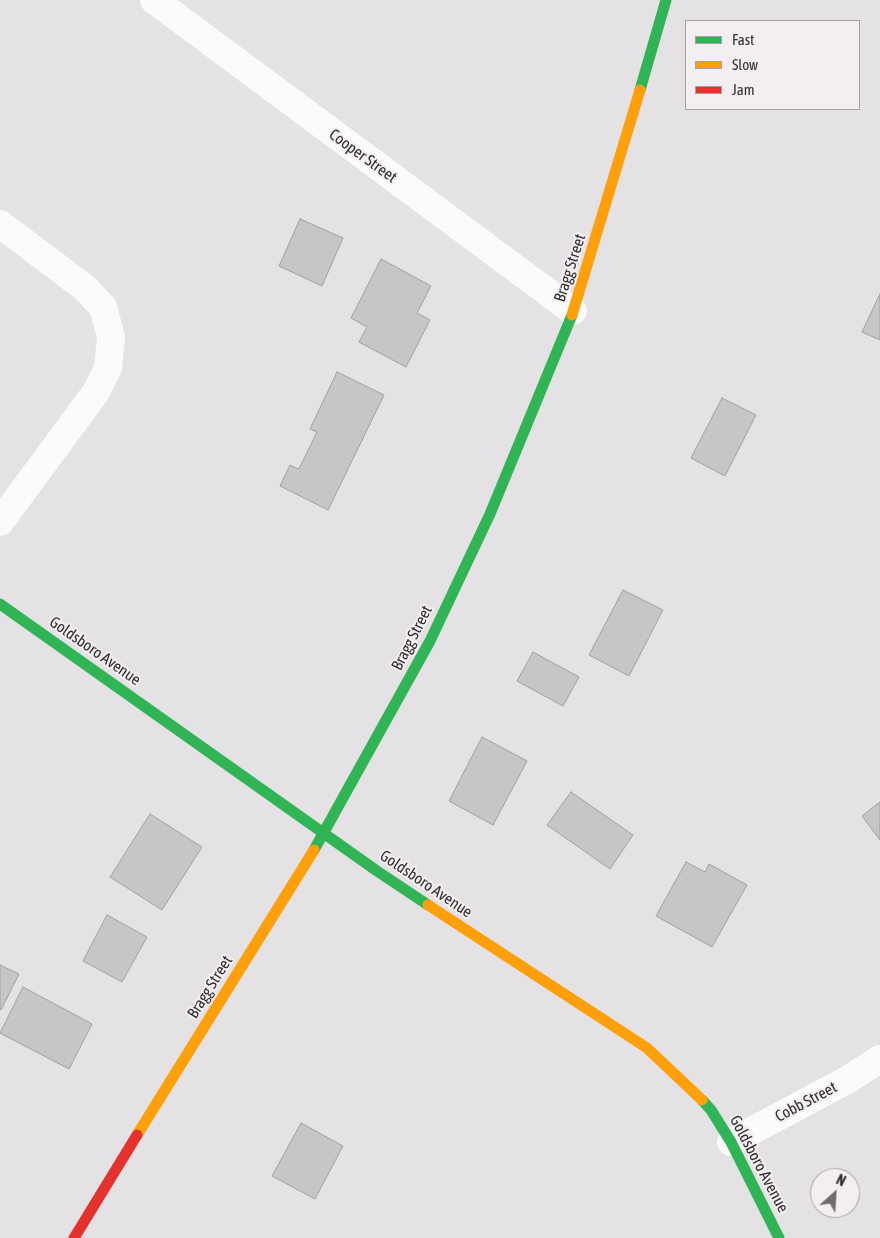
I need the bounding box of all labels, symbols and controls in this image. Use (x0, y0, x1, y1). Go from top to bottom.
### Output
legend (685, 20, 860, 110)
text: Fast (732, 31, 754, 48)
text: Slow (732, 56, 758, 73)
text: Jam (732, 81, 755, 98)
street label: Cooper Street (325, 125, 401, 187)
street label: Bragg Street (550, 232, 590, 304)
street label: Bragg Street (388, 602, 436, 674)
street label: Goldsboro Avenue (46, 612, 144, 690)
street label: Goldsboro Avenue (376, 846, 476, 922)
street label: Bragg Street (183, 952, 237, 1022)
street label: Cobb Street (772, 1078, 840, 1126)
street label: Goldsboro Avenue (725, 1112, 793, 1216)
north arrow (810, 1168, 860, 1218)
text: N (834, 1171, 848, 1189)

